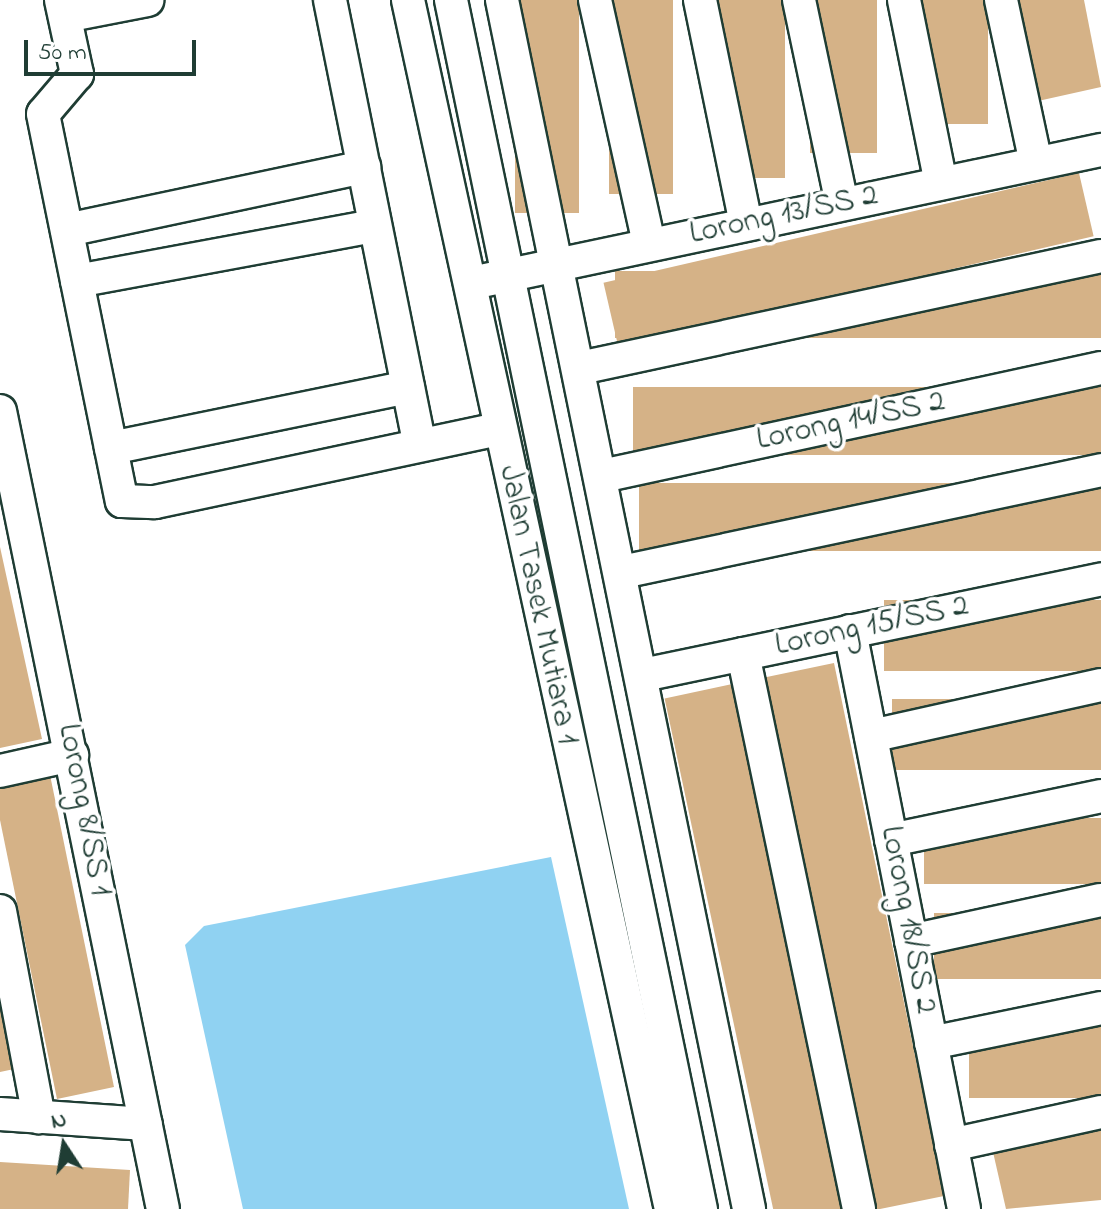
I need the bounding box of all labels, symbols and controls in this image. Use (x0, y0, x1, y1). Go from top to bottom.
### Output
scale bar (28, 24, 200, 74)
text: 50 m (38, 36, 87, 71)
street label: Lorong 13/SS 2 (686, 177, 882, 255)
street label: Lorong 14/SS 2 (753, 383, 949, 461)
street label: Jalan Tasek Mutiara 1 (489, 462, 585, 748)
street label: Lorong 15/SS 2 (772, 588, 972, 666)
street label: Lorong 8/SS 1 (48, 721, 118, 899)
street label: Lorong 18/SS 2 (870, 823, 944, 1017)
text: N (48, 1104, 70, 1139)
north arrow (24, 1105, 104, 1185)

